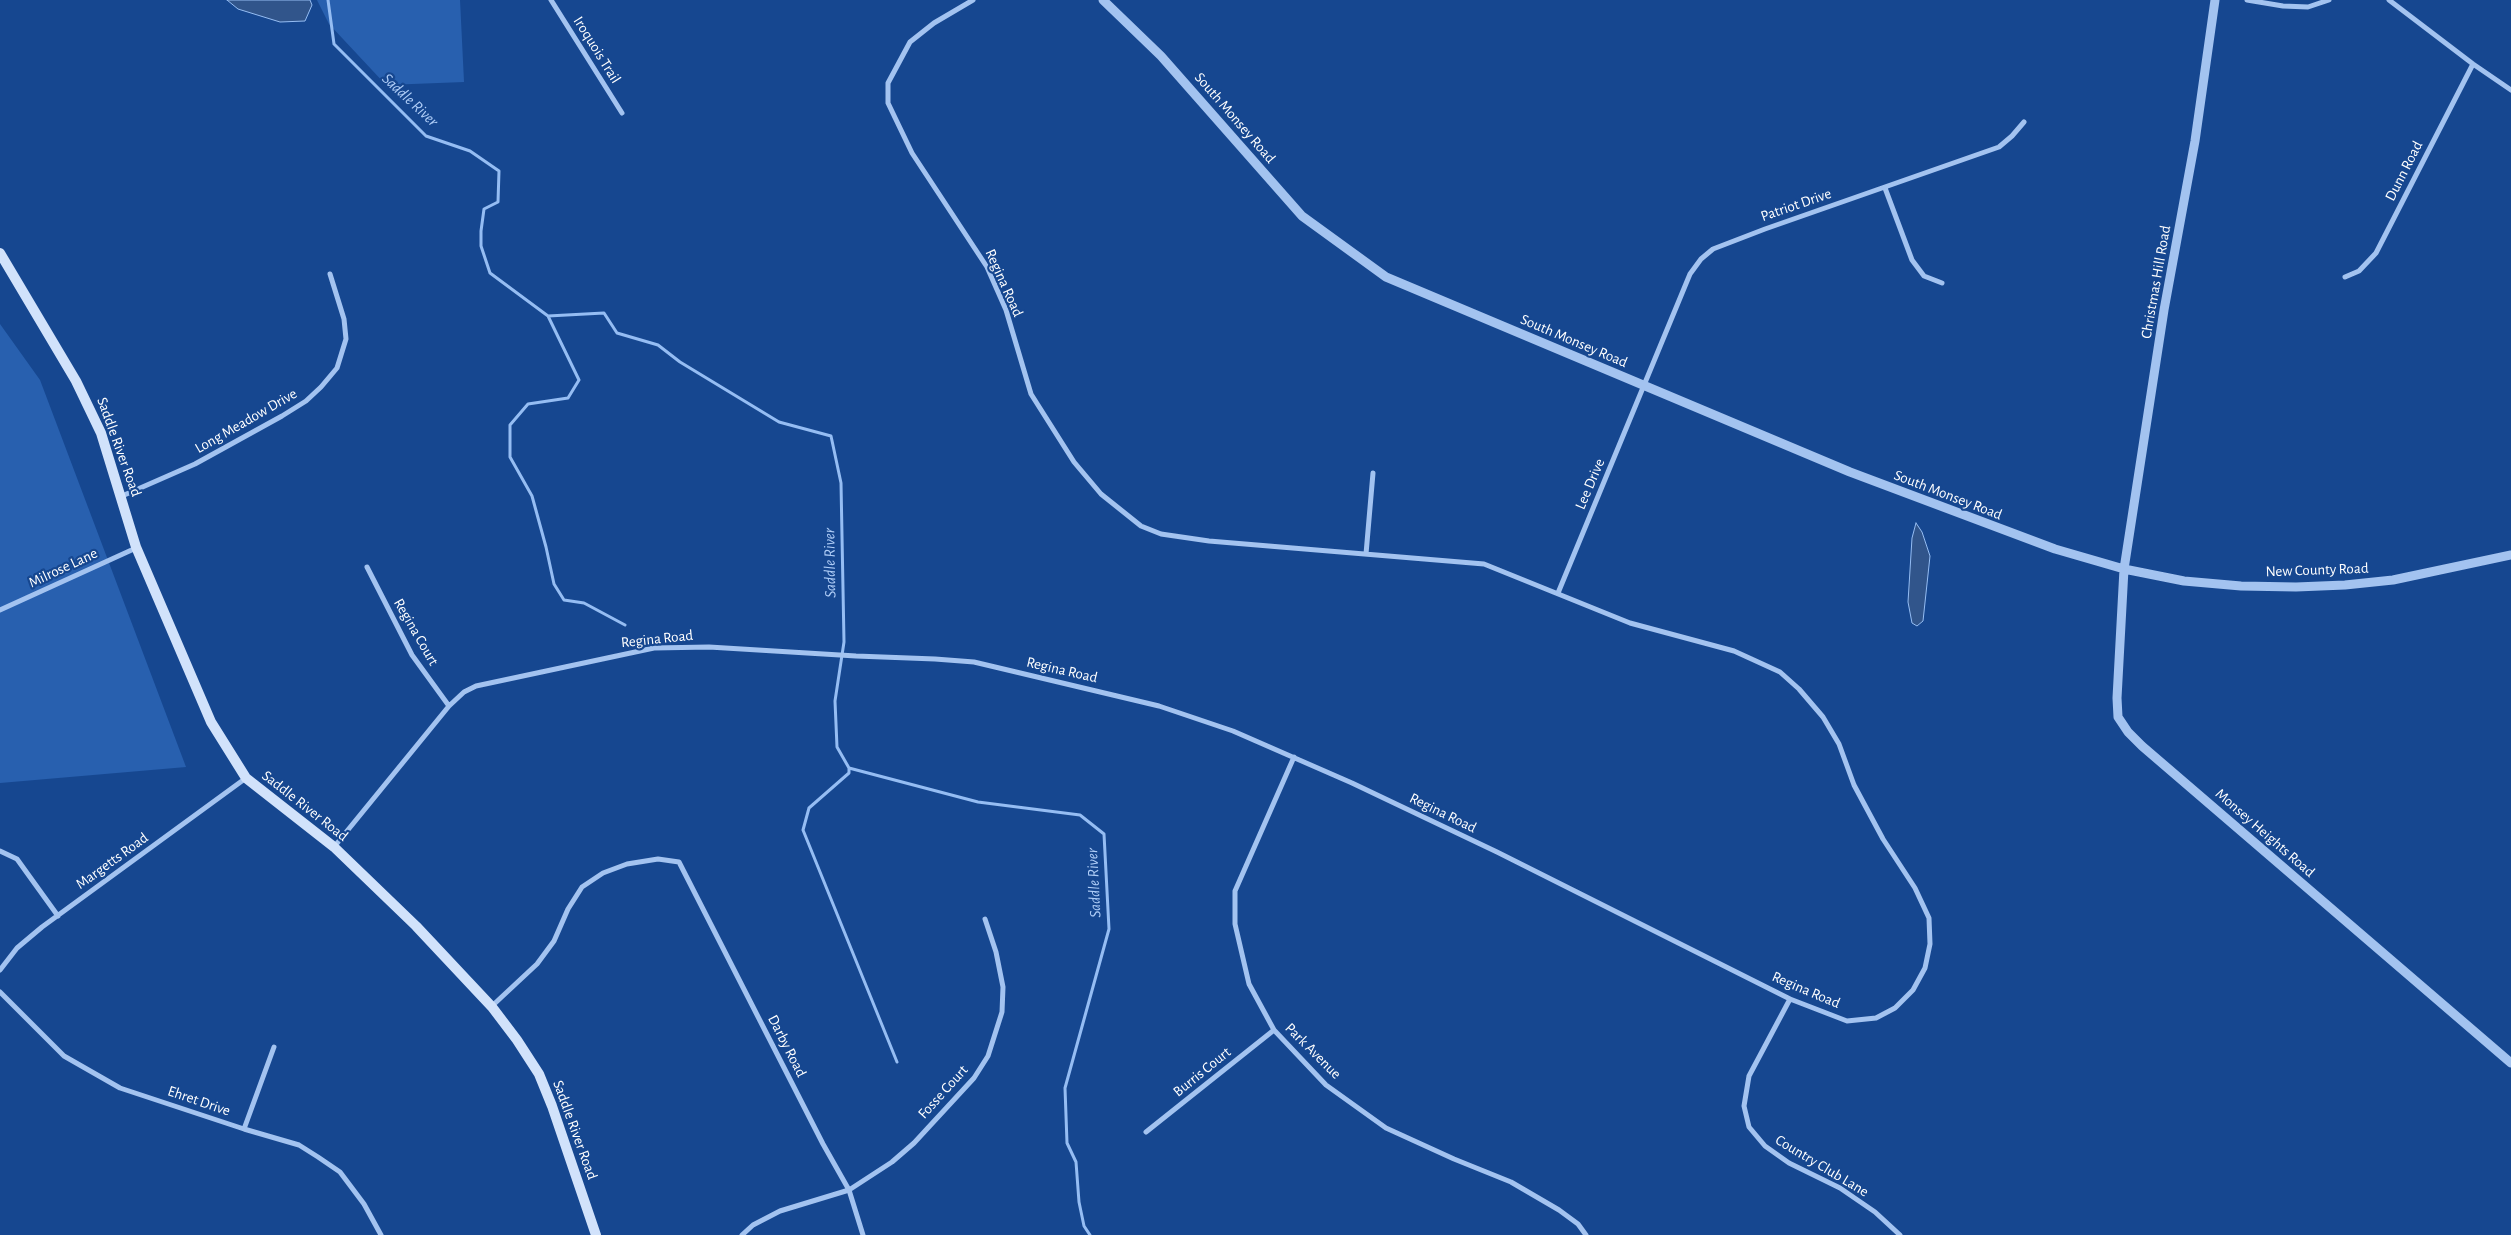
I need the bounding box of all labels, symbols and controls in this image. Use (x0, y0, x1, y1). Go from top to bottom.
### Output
street label: Iroquois Trail (569, 13, 625, 87)
water label: Saddle River (378, 69, 442, 131)
street label: South Monsey Road (1191, 69, 1279, 167)
street label: Dunn Road (2381, 138, 2427, 204)
street label: Patriot Drive (1758, 185, 1834, 225)
street label: Christmas Hill Road (2137, 224, 2175, 340)
street label: Regina Road (981, 246, 1027, 320)
street label: South Monsey Road (1518, 310, 1630, 372)
street label: Long Meadow Drive (192, 384, 300, 458)
street label: Saddle River Road (93, 395, 145, 499)
street label: Lee Drive (1571, 456, 1609, 512)
street label: South Monsey Road (1891, 466, 2005, 524)
water label: Saddle River (820, 528, 840, 598)
street label: Milrose Lane (26, 544, 100, 592)
street label: New County Road (2265, 559, 2369, 581)
street label: Regina Court (390, 595, 442, 669)
street label: Regina Road (620, 626, 694, 652)
street label: Regina Road (1025, 653, 1099, 687)
street label: Saddle River Road (258, 767, 352, 845)
street label: Monsey Heights Road (2212, 785, 2318, 881)
street label: Regina Road (1406, 789, 1480, 837)
street label: Margetts Road (72, 829, 152, 893)
water label: Saddle River (1083, 848, 1105, 918)
street label: Regina Road (1769, 968, 1843, 1012)
street label: Darby Road (764, 1012, 810, 1080)
street label: Park Avenue (1281, 1019, 1345, 1083)
street label: Burris Court (1170, 1043, 1234, 1101)
street label: Fosse Court (914, 1062, 972, 1122)
street label: Saddle River Road (549, 1078, 601, 1182)
street label: Ehret Drive (165, 1082, 233, 1120)
street label: Country Club Lane (1772, 1131, 1872, 1201)

